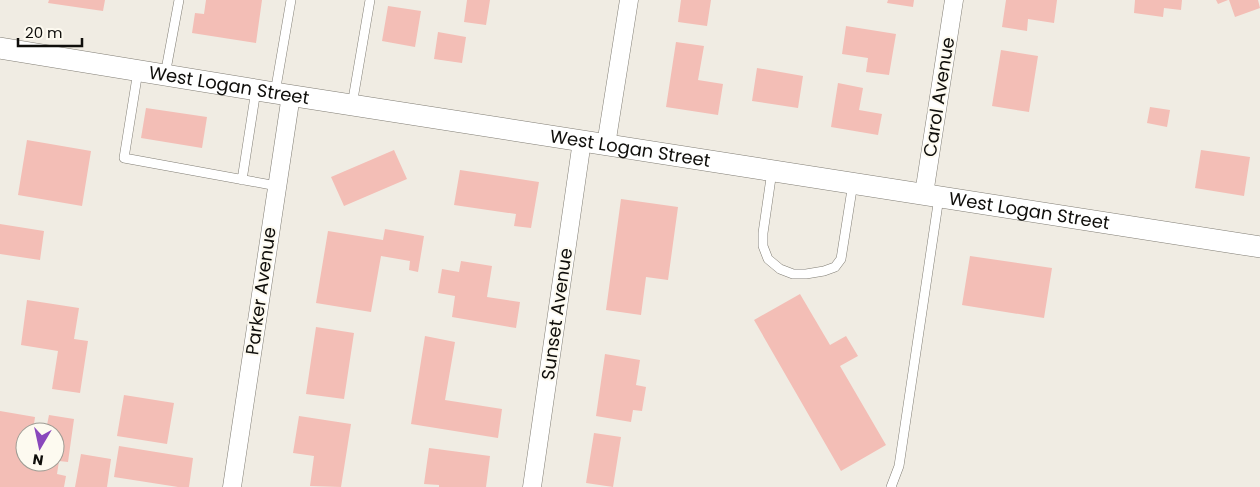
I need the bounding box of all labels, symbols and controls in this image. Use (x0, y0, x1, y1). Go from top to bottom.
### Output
scale bar (18, 15, 81, 47)
text: 20 m (25, 22, 63, 43)
street label: Carol Avenue (917, 35, 960, 159)
street label: West Logan Street (147, 60, 311, 110)
street label: West Logan Street (548, 123, 712, 173)
street label: West Logan Street (947, 186, 1111, 235)
street label: Parker Avenue (239, 225, 282, 356)
street label: Sunset Avenue (535, 246, 578, 382)
north arrow (15, 422, 65, 472)
text: N (31, 449, 45, 471)

